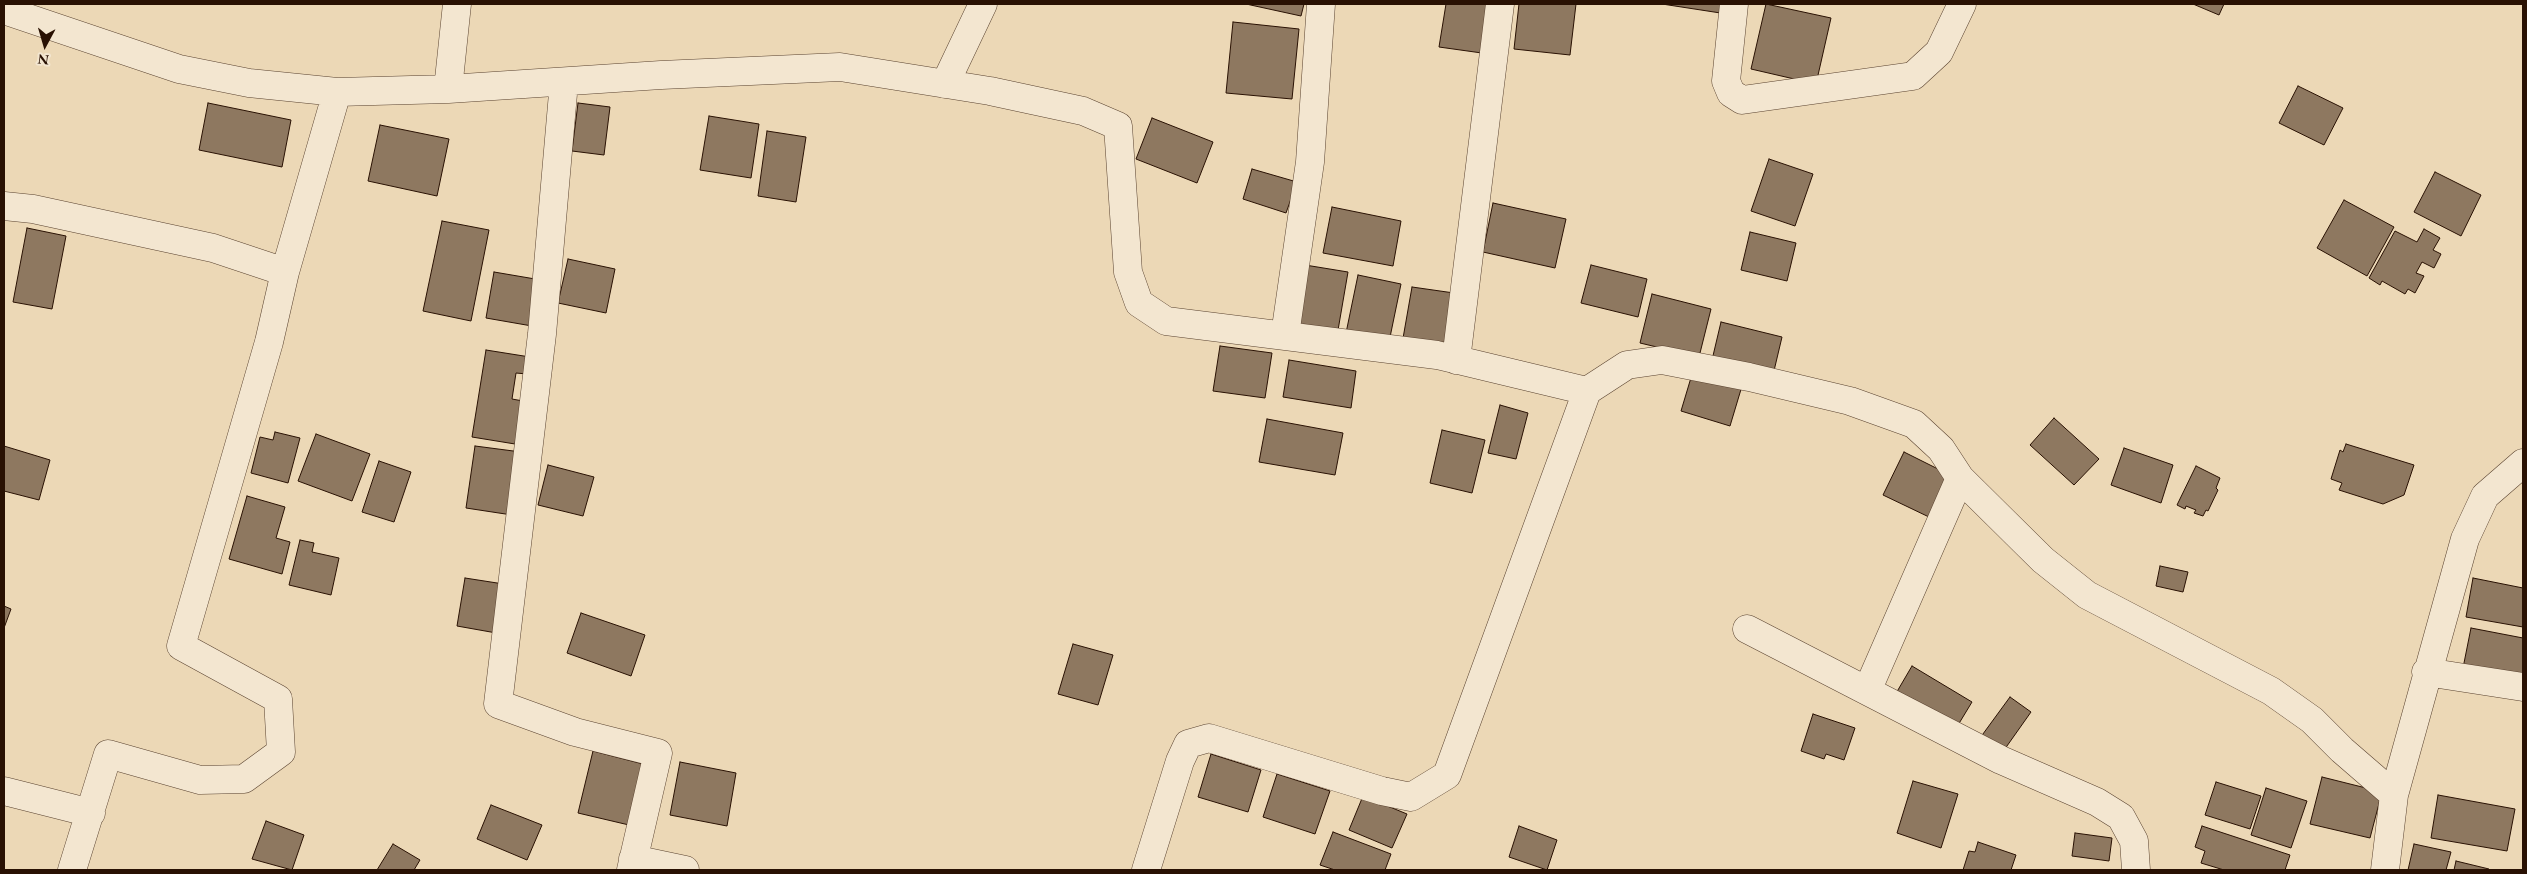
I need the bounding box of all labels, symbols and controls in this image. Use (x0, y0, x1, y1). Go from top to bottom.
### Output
north arrow (20, 20, 70, 70)
text: N (37, 50, 50, 69)

